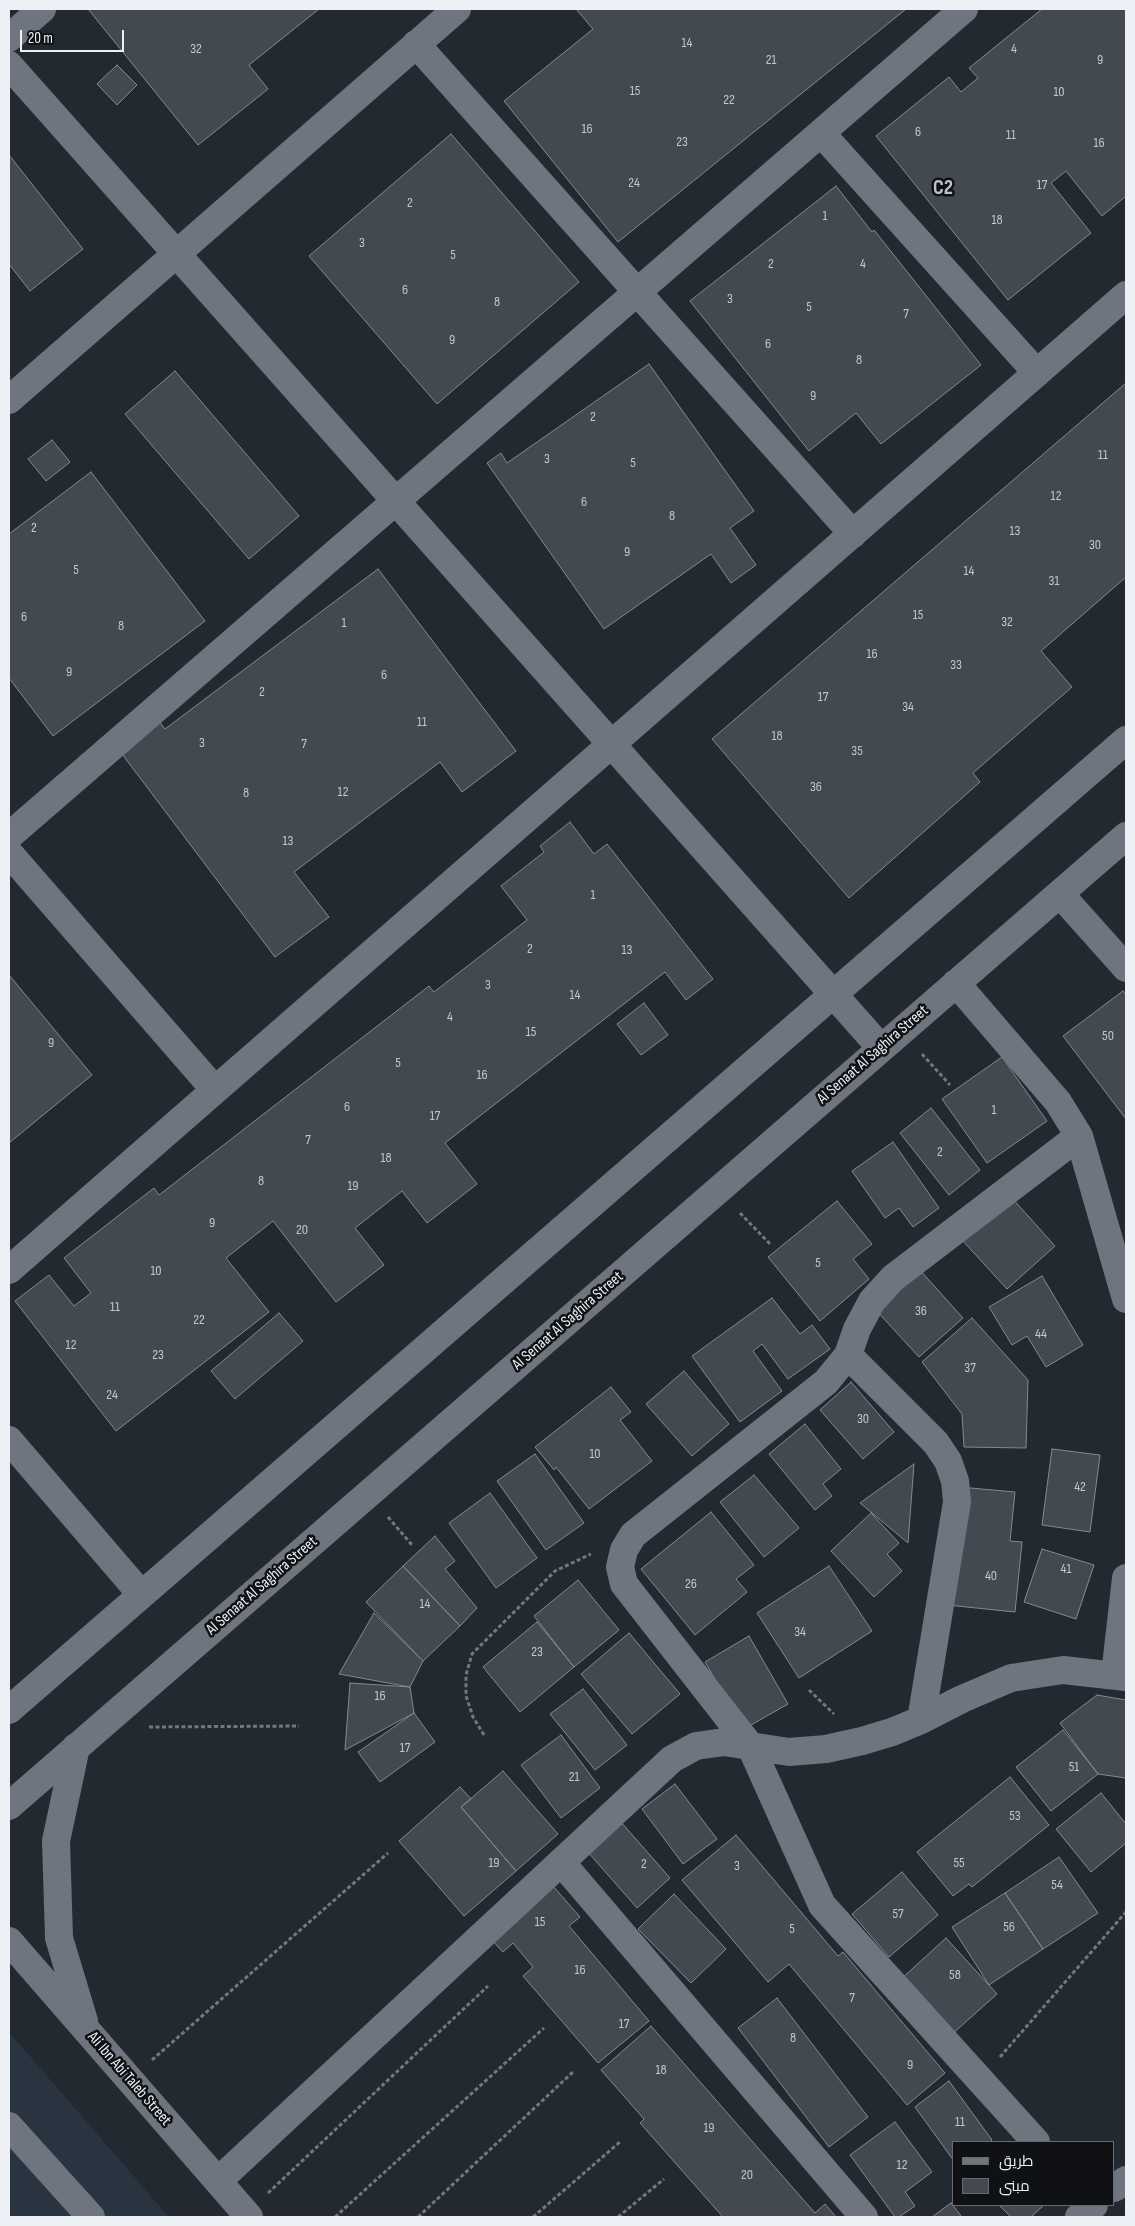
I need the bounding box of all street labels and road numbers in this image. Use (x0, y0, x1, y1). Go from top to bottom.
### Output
street label: Al Senaat Al Saghira Street (813, 1001, 933, 1109)
street label: Al Senaat Al Saghira Street (508, 1267, 628, 1375)
street label: Al Senaat Al Saghira Street (202, 1532, 322, 1640)
street label: Ali Ibn Abi Taleb Street (83, 2028, 175, 2130)

